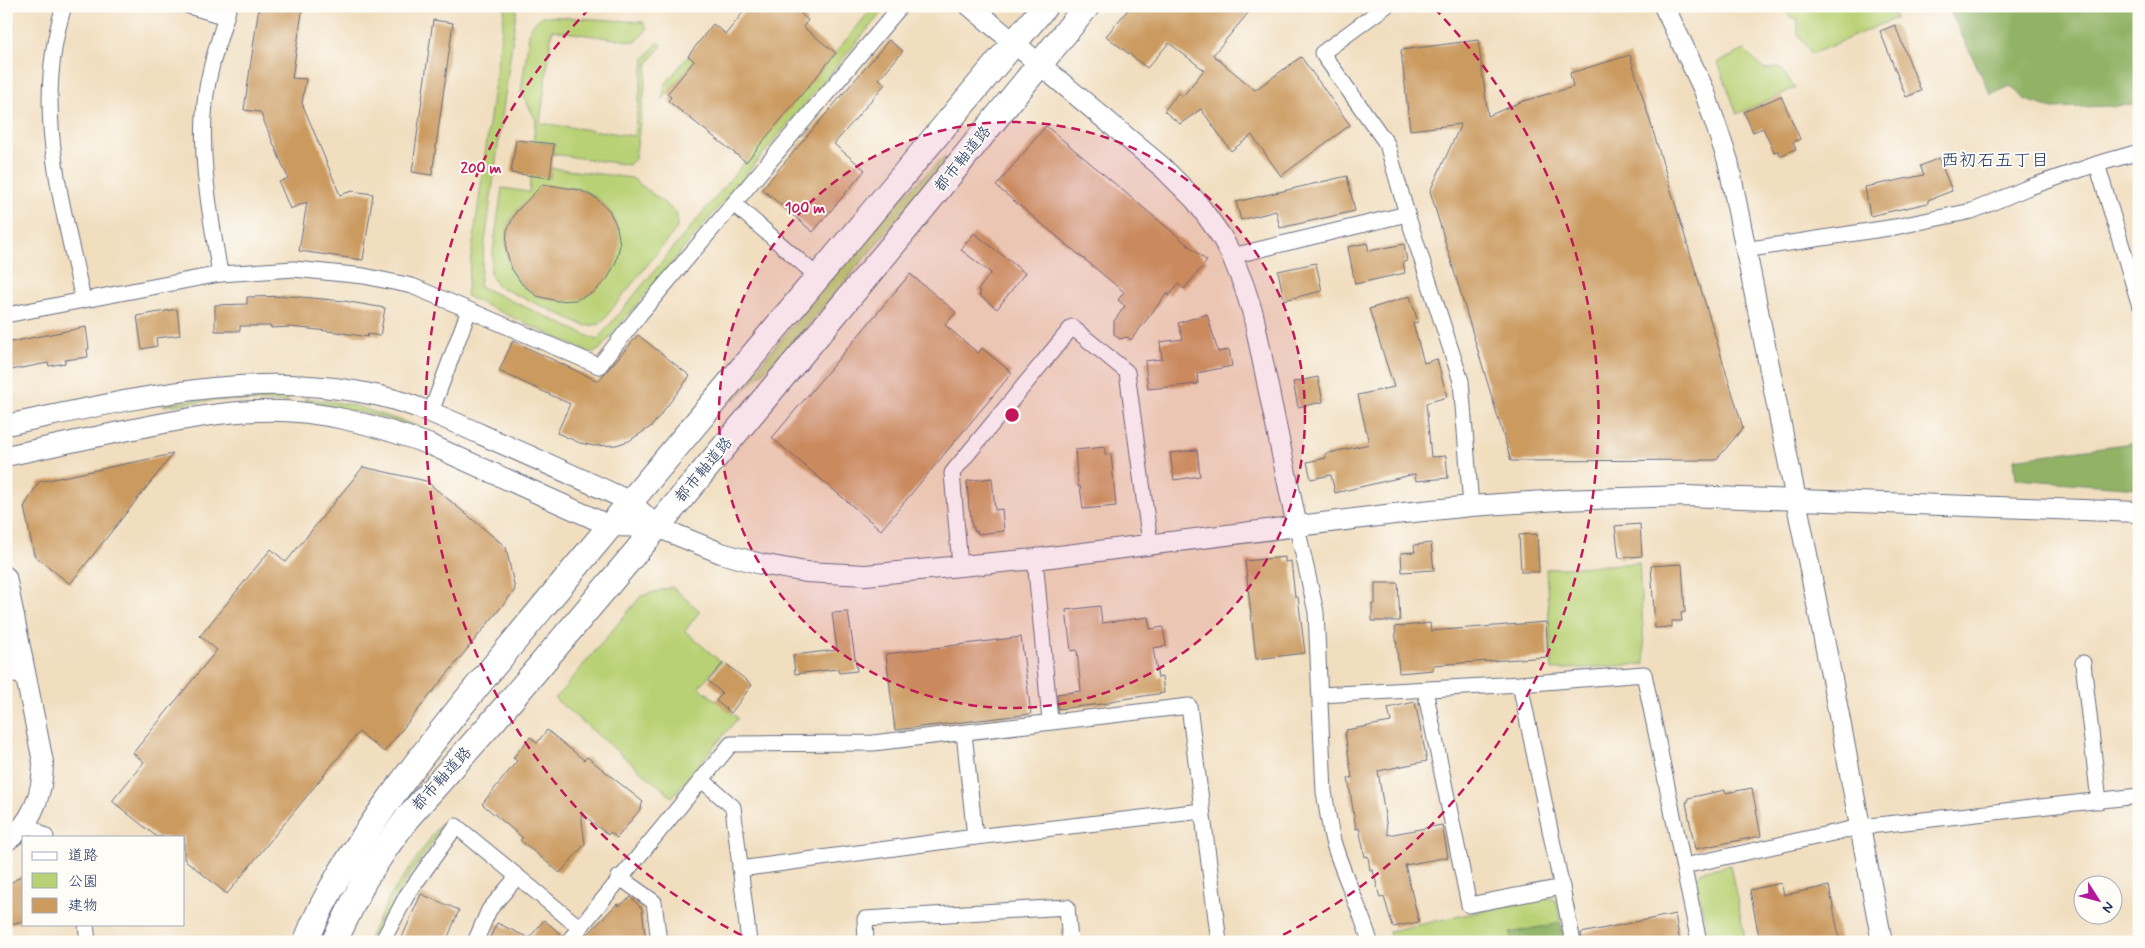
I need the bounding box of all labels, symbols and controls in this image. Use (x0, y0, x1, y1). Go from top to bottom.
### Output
street label: 都市軸道路 (930, 121, 996, 197)
district label: 西初石五丁目 (1941, 149, 2049, 173)
text: 200 m (461, 159, 502, 179)
text: 100 m (785, 199, 825, 219)
centre of rings (1003, 406, 1021, 424)
street label: 都市軸道路 (670, 433, 738, 507)
street label: 都市軸道路 (407, 742, 477, 816)
legend (22, 836, 185, 926)
text: 道路 (68, 846, 98, 866)
text: 公園 (68, 872, 98, 892)
north arrow (2072, 876, 2122, 926)
text: 建物 (68, 896, 98, 916)
text: N (2098, 898, 2118, 916)

